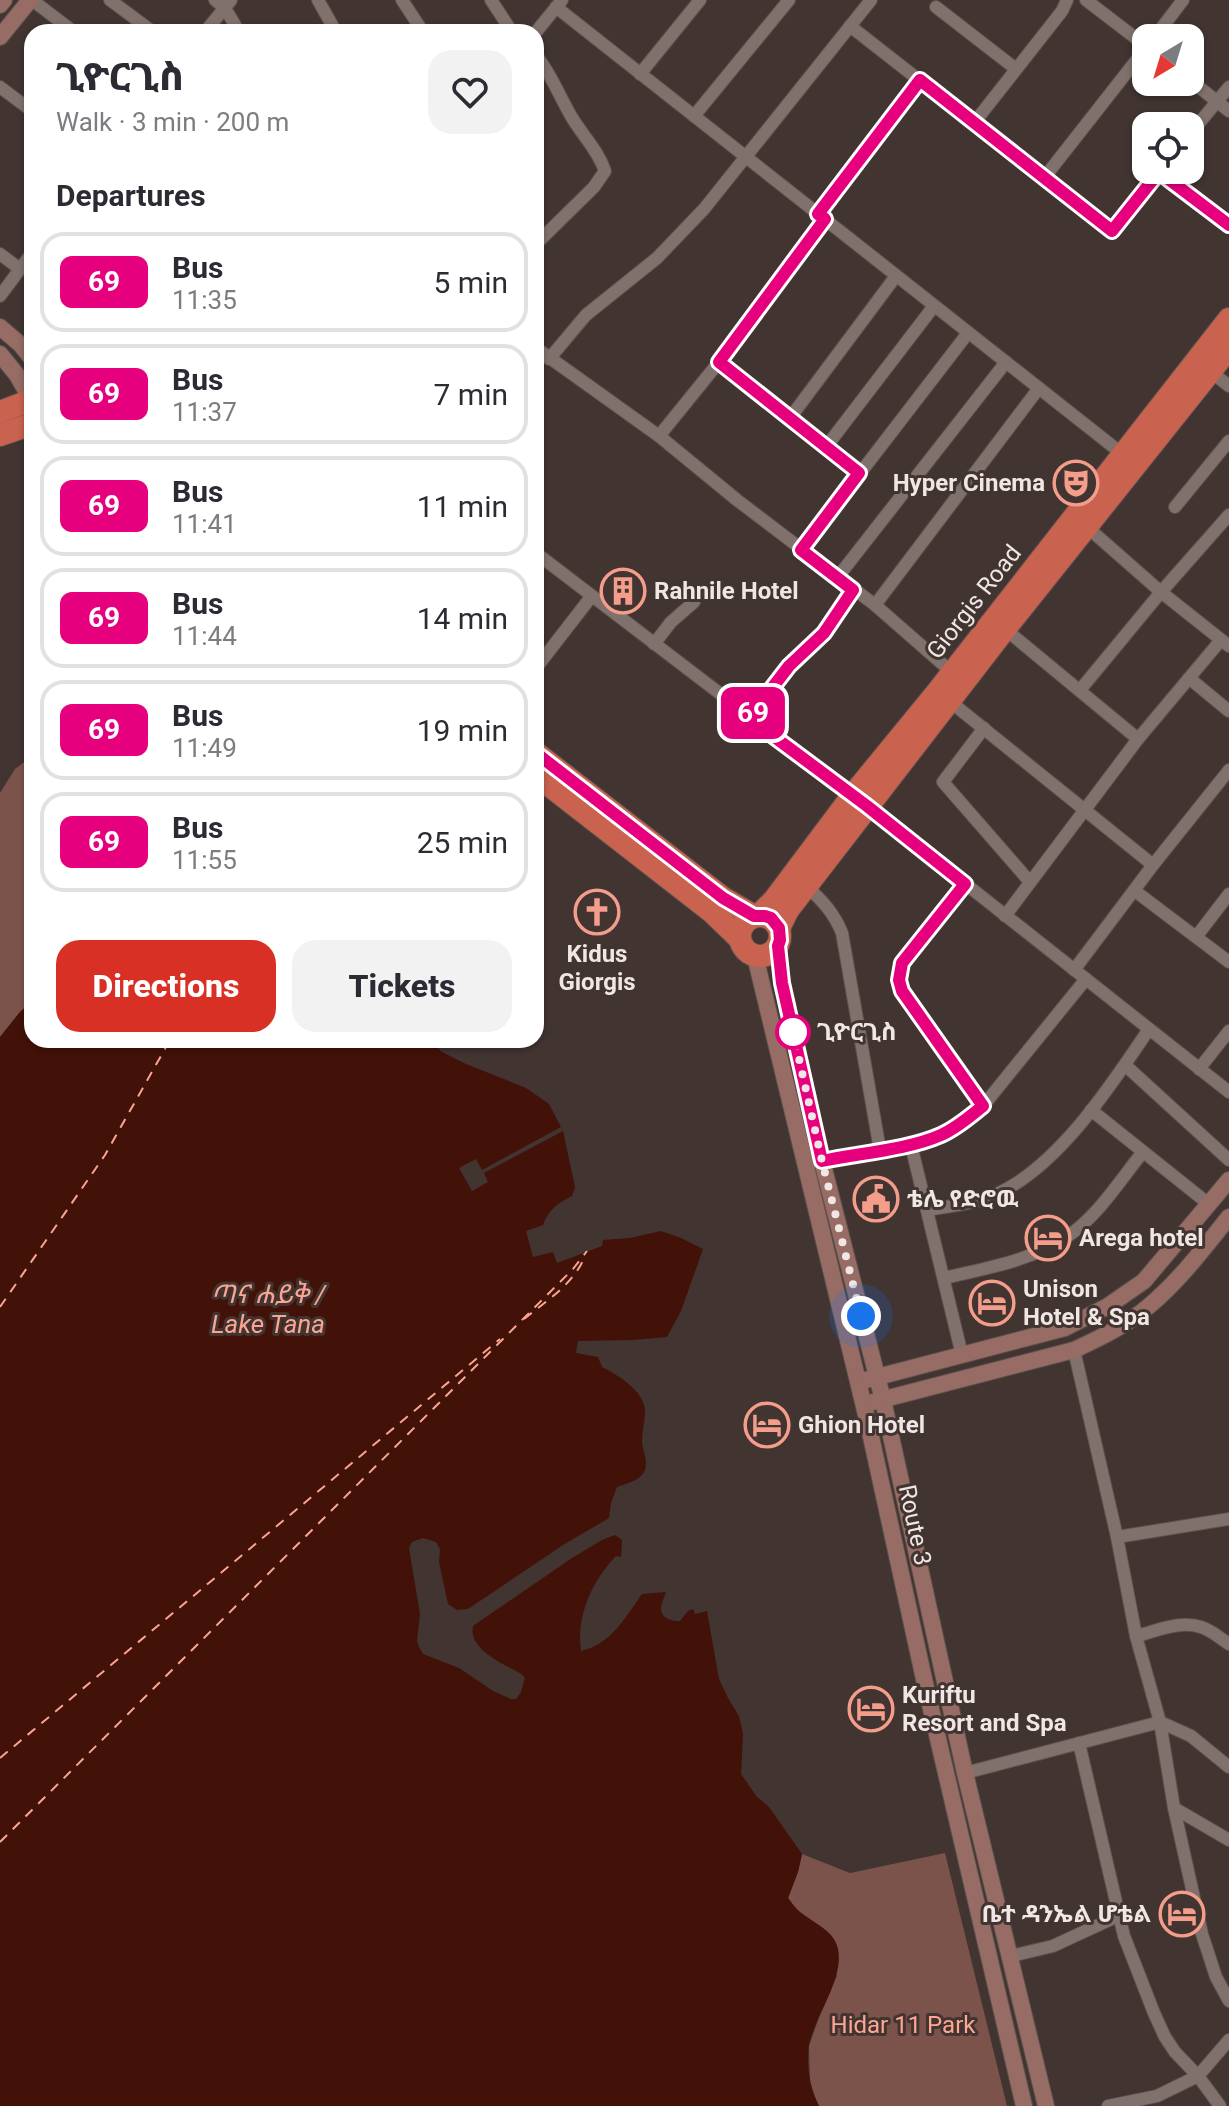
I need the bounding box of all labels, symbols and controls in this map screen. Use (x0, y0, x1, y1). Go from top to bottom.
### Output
north arrow (1132, 24, 1204, 96)
map controls (1132, 24, 1204, 184)
button: heart (428, 50, 512, 134)
text: ጊዮርጊስ (56, 55, 184, 99)
text: Walk · 3 min · 200 m (56, 107, 289, 137)
button: locate (1132, 112, 1204, 184)
text: Departures (56, 178, 206, 213)
text: Bus (172, 250, 223, 285)
text: 69 (88, 265, 120, 298)
text: 5 min (434, 265, 508, 300)
text: 11:35 (172, 285, 237, 315)
text: Bus (172, 362, 223, 397)
text: 69 (88, 377, 120, 410)
text: 7 min (434, 377, 508, 412)
text: 11:37 (172, 397, 237, 427)
theatre icon: Hyper Cinema (1052, 459, 1100, 507)
place label: Hyper Cinema (893, 469, 1045, 497)
text: Bus (172, 474, 223, 509)
text: 69 (88, 489, 120, 522)
text: 11 min (417, 489, 508, 524)
text: 11:41 (172, 509, 237, 539)
street label: Giorgis Road (921, 540, 1027, 664)
building icon: Rahnile Hotel (599, 567, 647, 615)
place label: Rahnile Hotel (654, 577, 799, 605)
text: Bus (172, 586, 223, 621)
text: 69 (88, 601, 120, 634)
text: 14 min (417, 601, 508, 636)
text: 11:44 (172, 621, 237, 651)
line badge: 69 (717, 687, 789, 739)
text: 69 (737, 696, 769, 729)
text: Bus (172, 698, 223, 733)
text: 69 (88, 713, 120, 746)
text: 19 min (417, 713, 508, 748)
text: 11:49 (172, 733, 237, 763)
text: Bus (172, 810, 223, 845)
text: 69 (88, 825, 120, 858)
text: 25 min (417, 825, 508, 860)
text: 11:55 (172, 845, 237, 875)
church icon: Kidus Giorgis (573, 888, 621, 936)
button: Directions (56, 940, 276, 1032)
button: Tickets (292, 940, 512, 1032)
place label: Kidus Giorgis (558, 940, 636, 996)
marker: ጊዮርጊስ (776, 1015, 810, 1049)
place label: ጊዮርጊስ (817, 1018, 896, 1046)
public building icon: ቴሌ የድሮዉ (852, 1175, 900, 1223)
place label: ቴሌ የድሮዉ (907, 1185, 1019, 1213)
hotel icon: Arega hotel (1024, 1214, 1072, 1262)
place label: Arega hotel (1079, 1224, 1204, 1252)
place label: Unison Hotel & Spa (1023, 1275, 1150, 1331)
water label: ጣና ሐይቅ / Lake Tana (210, 1279, 327, 1339)
hotel icon: Unison Hotel & Spa (968, 1279, 1016, 1327)
your location (841, 1296, 881, 1336)
hotel icon: Ghion Hotel (743, 1401, 791, 1449)
place label: Ghion Hotel (798, 1411, 925, 1439)
street label: Route 3 (893, 1482, 937, 1568)
place label: Kuriftu Resort and Spa (902, 1681, 1067, 1737)
hotel icon: Kuriftu Resort and Spa (847, 1685, 895, 1733)
hotel icon: ቤተ ዳንኤል ሆቴል (1158, 1890, 1206, 1938)
place label: ቤተ ዳንኤል ሆቴል (982, 1900, 1151, 1928)
park label: Hidar 11 Park (831, 2011, 976, 2039)

